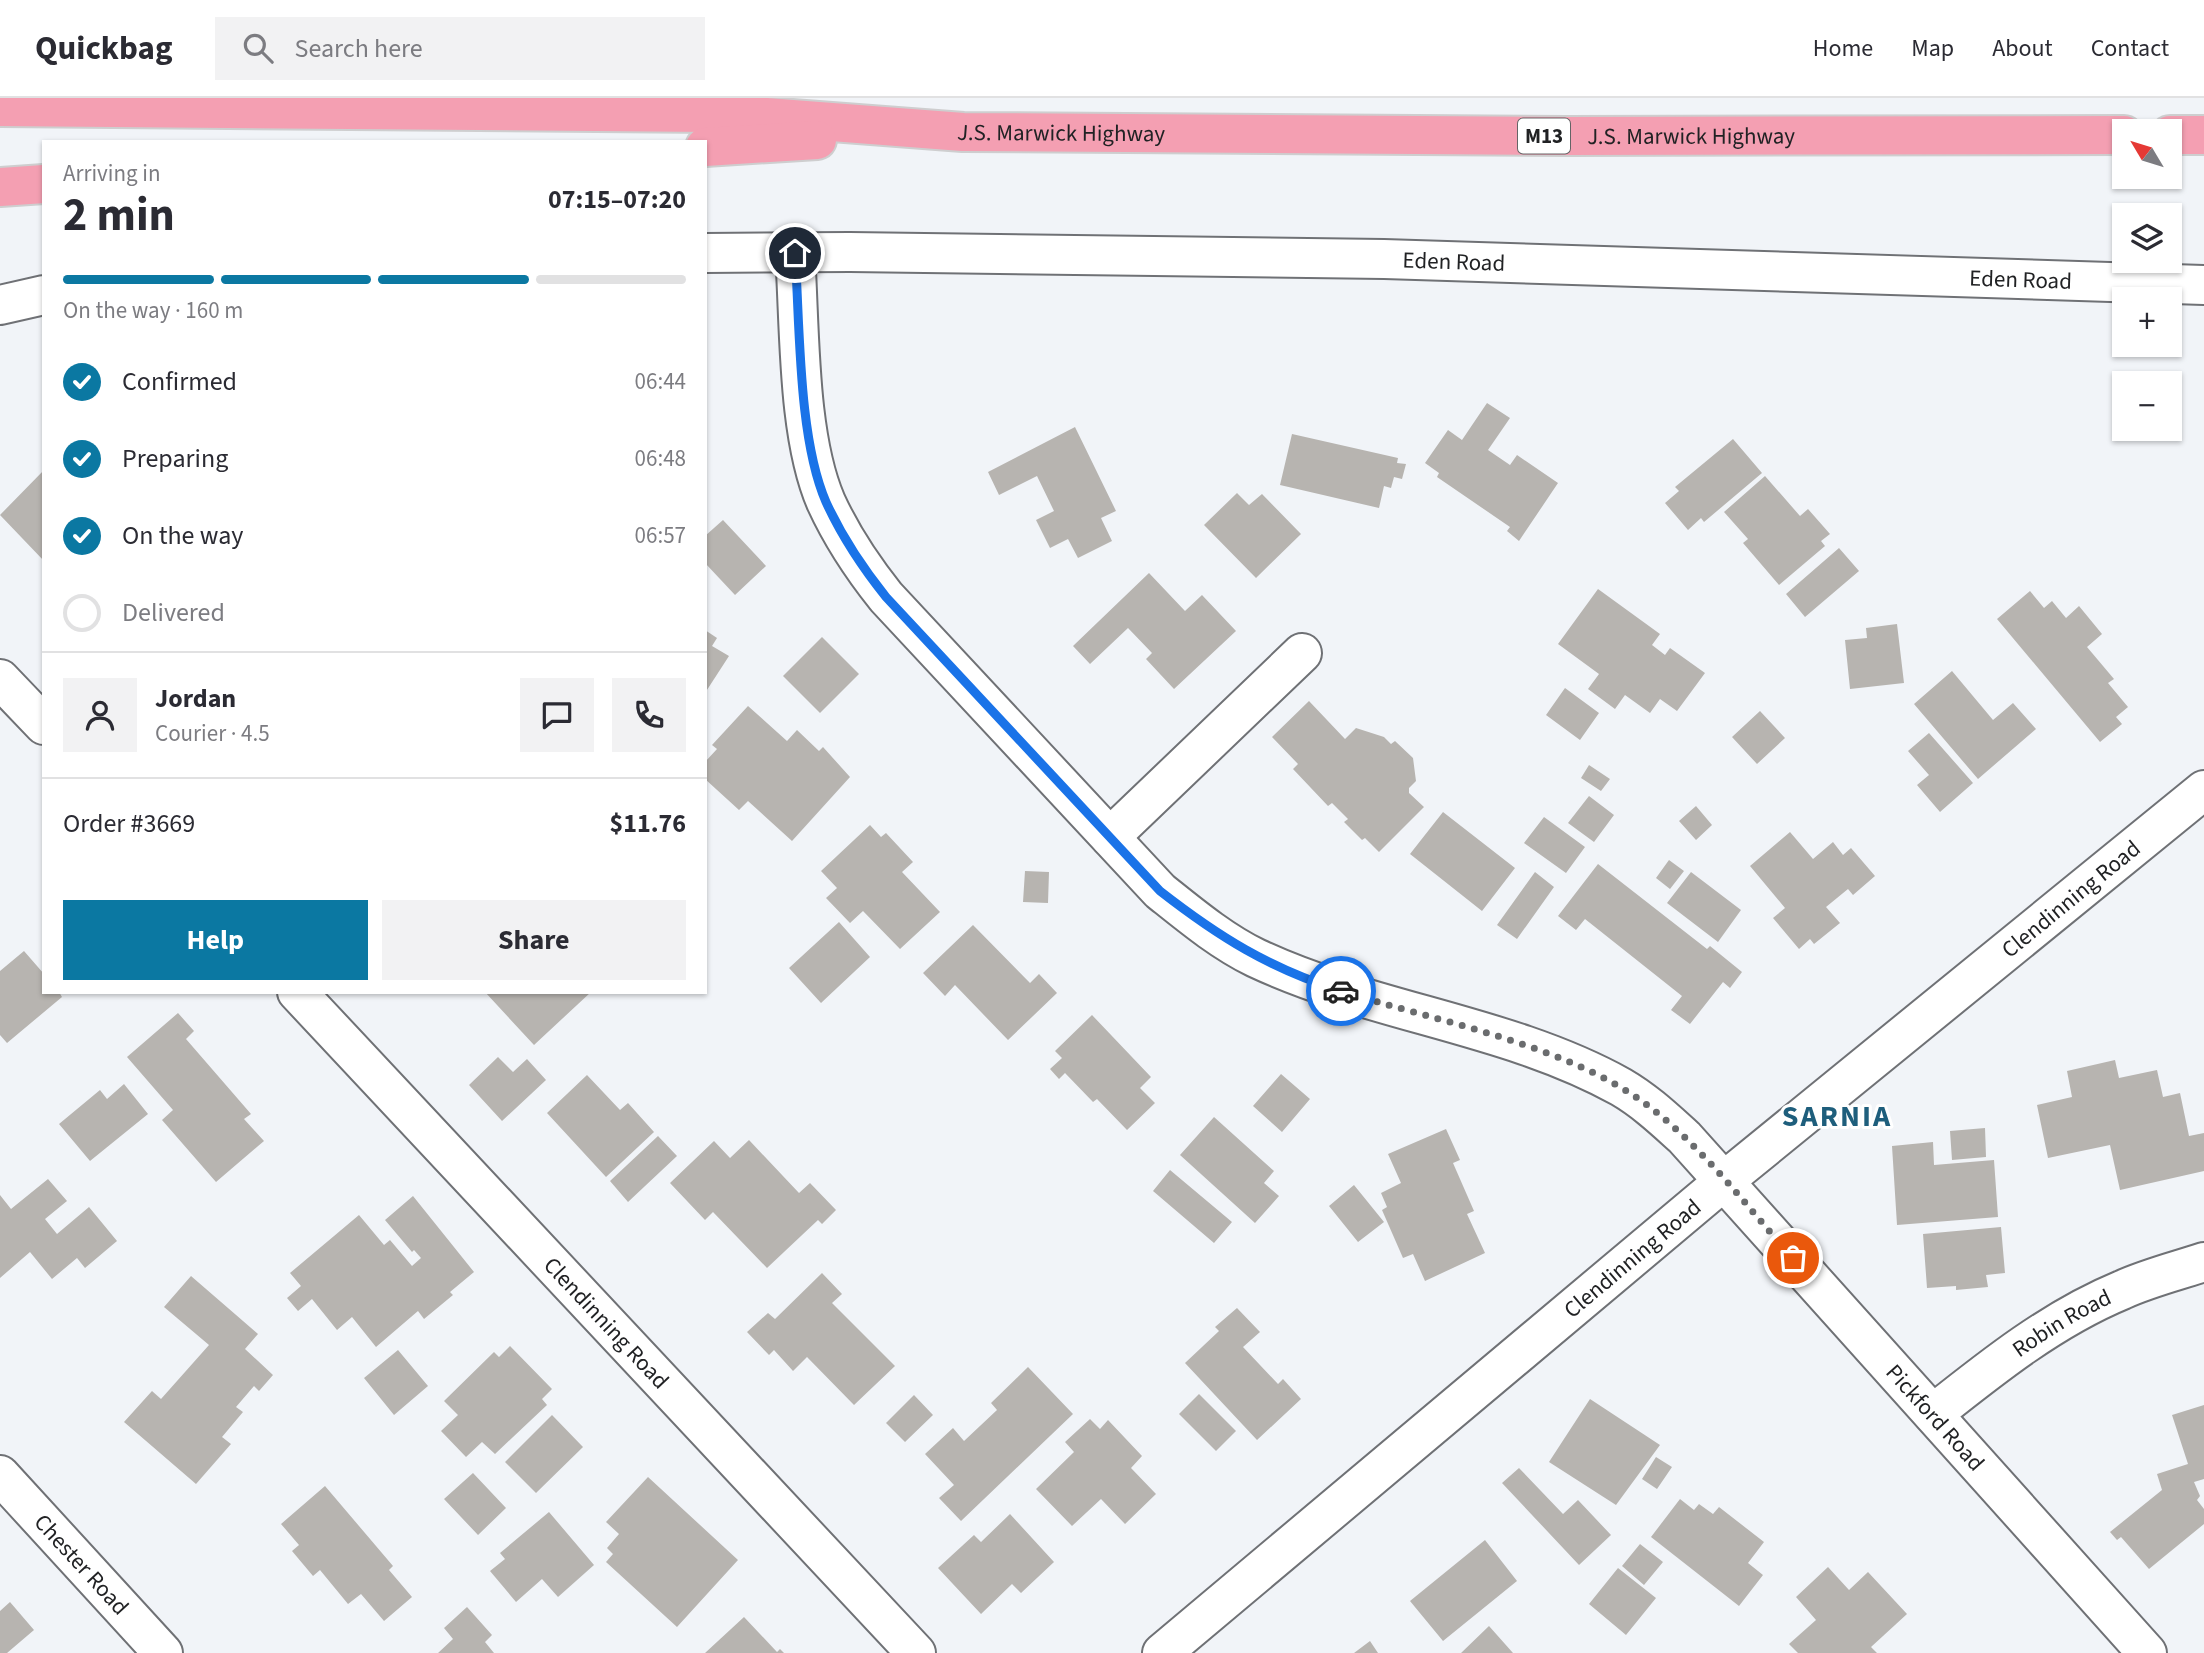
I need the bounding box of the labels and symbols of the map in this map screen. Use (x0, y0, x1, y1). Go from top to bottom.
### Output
street label: J.S. Marwick Highway (956, 116, 1165, 150)
road number: M13 (1518, 118, 1570, 154)
north arrow (2112, 119, 2182, 189)
street label: J.S. Marwick Highway (1587, 120, 1795, 153)
pin (765, 223, 825, 283)
street label: Eden Road (1402, 244, 1506, 280)
street label: Eden Road (1969, 262, 2072, 298)
street label: Clendinning Road (1994, 832, 2147, 966)
courier (1306, 956, 1376, 1026)
district label: SARNIA (1782, 1095, 1892, 1138)
street label: Clendinning Road (1557, 1191, 1708, 1326)
pin (1763, 1228, 1823, 1288)
street label: Clendinning Road (536, 1249, 677, 1396)
street label: Robin Road (2005, 1281, 2117, 1365)
street label: Pickford Road (1878, 1357, 1992, 1479)
street label: Chester Road (26, 1507, 136, 1623)

